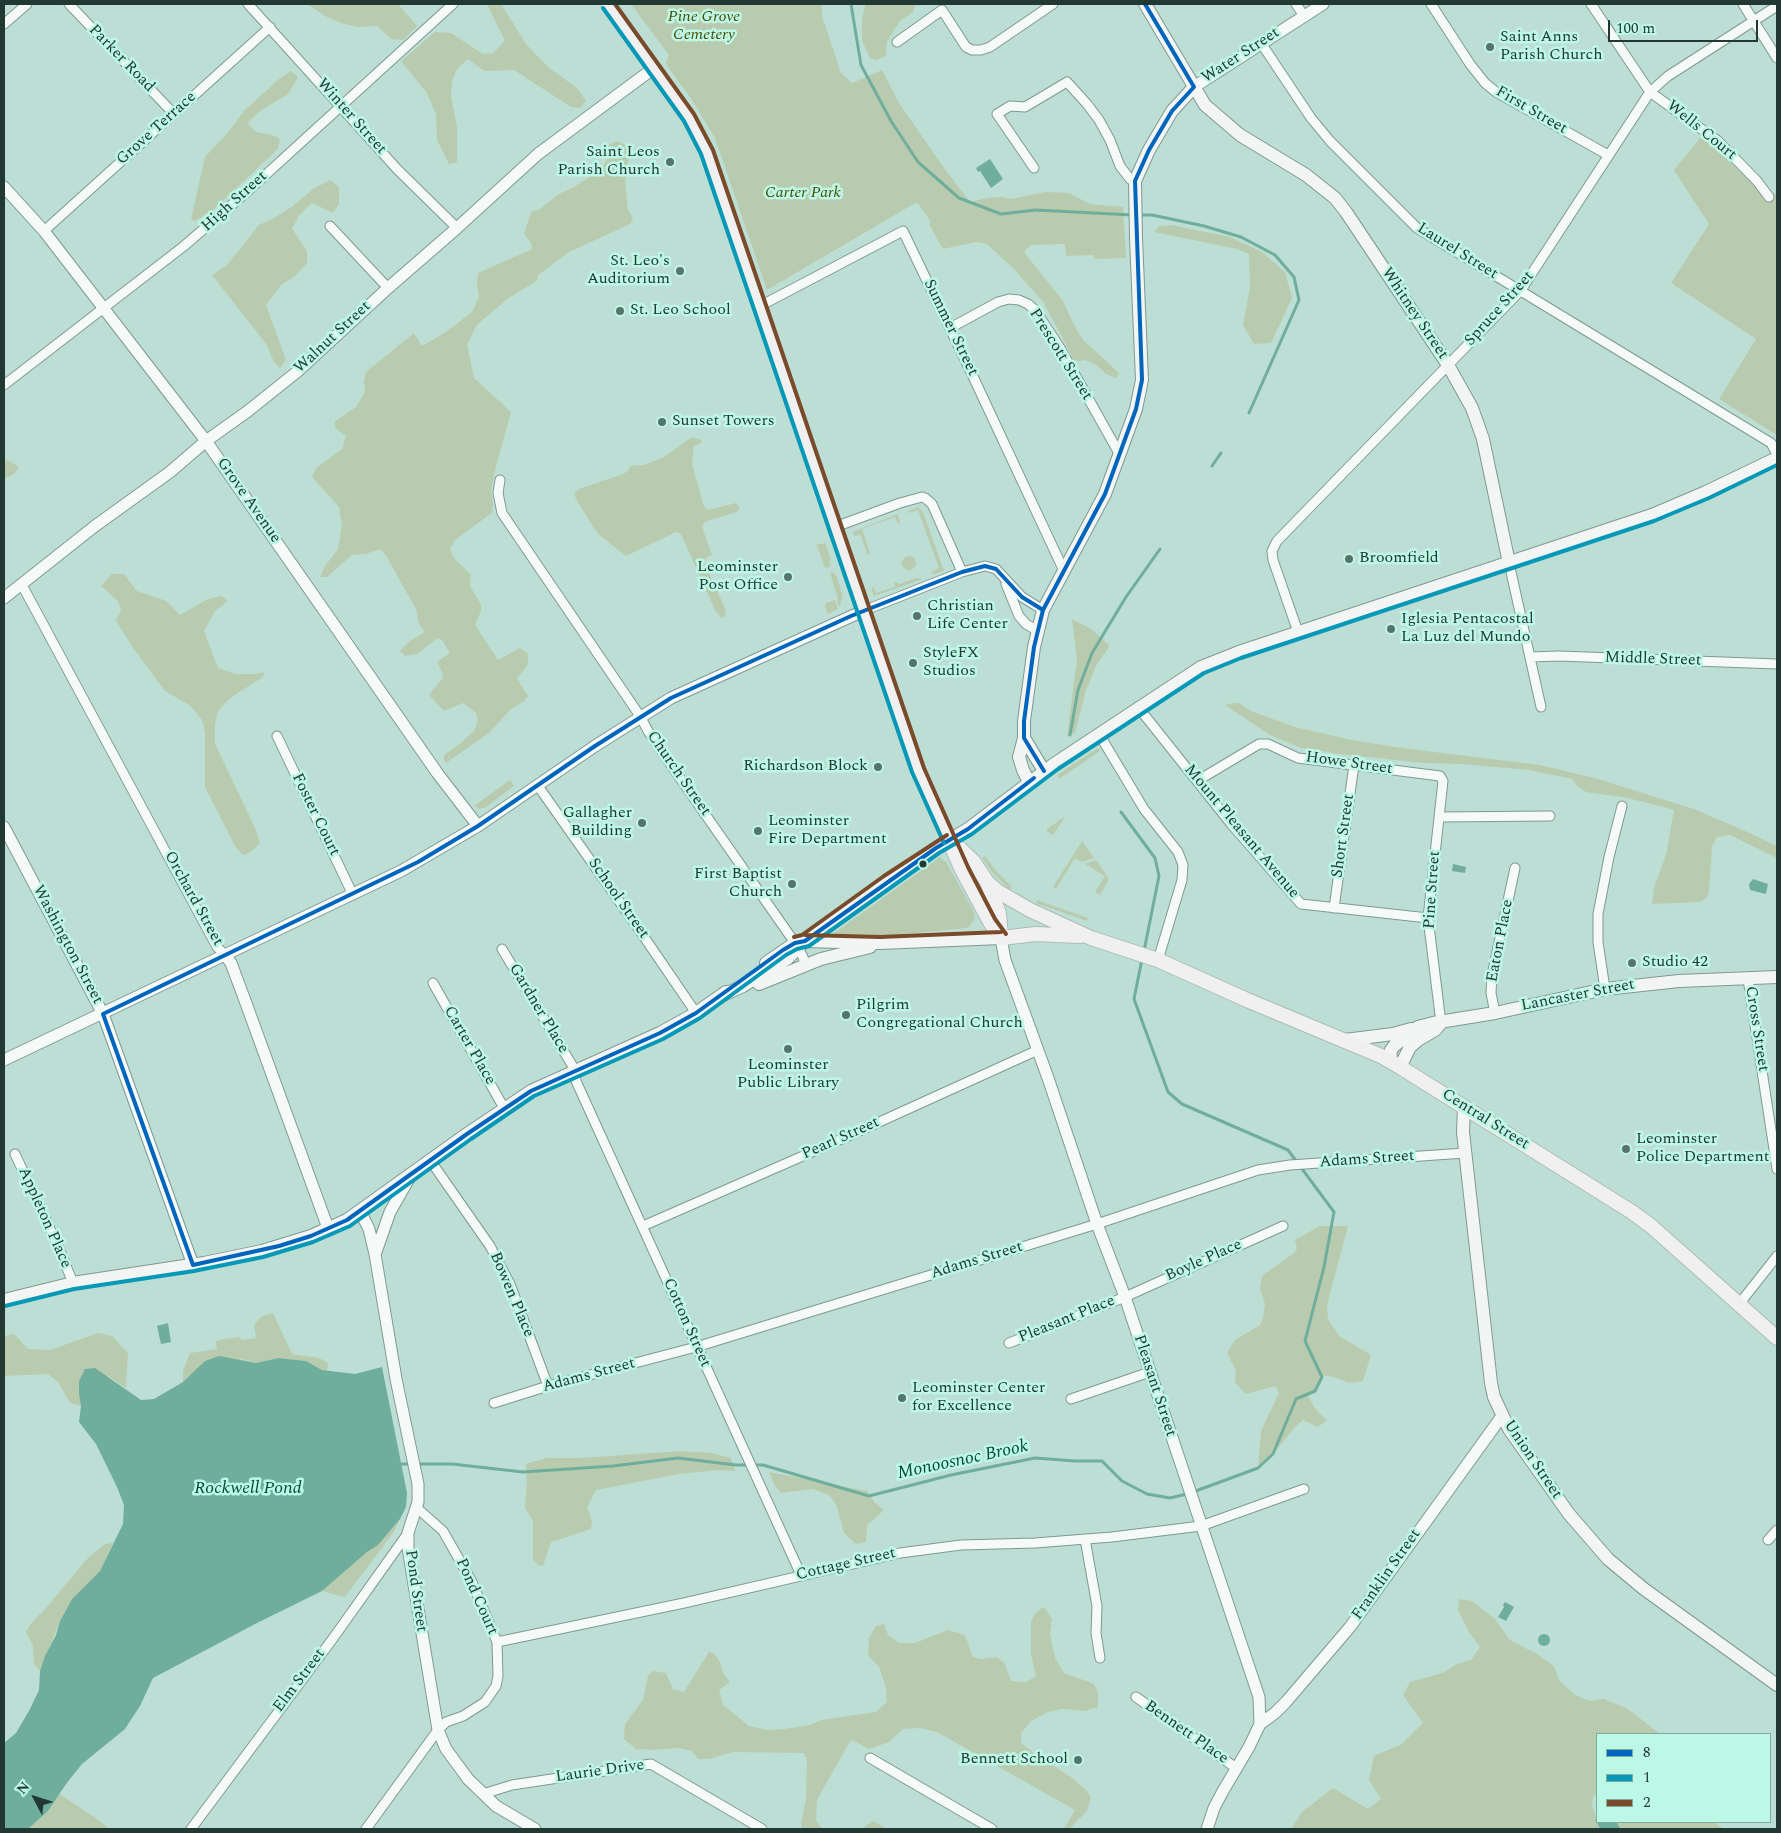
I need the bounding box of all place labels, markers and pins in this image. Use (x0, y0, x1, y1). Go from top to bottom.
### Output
place label: Saint Anns Parish Church (1500, 28, 1603, 66)
marker: Saint Anns Parish Church (1484, 41, 1496, 53)
place label: Saint Leos Parish Church (557, 143, 660, 181)
marker: Saint Leos Parish Church (664, 156, 676, 168)
place label: St. Leo's Auditorium (587, 252, 670, 290)
marker: St. Leo's Auditorium (674, 265, 686, 277)
place label: St. Leo School (630, 301, 731, 321)
marker: St. Leo School (614, 305, 626, 317)
place label: Sunset Towers (672, 412, 775, 432)
marker: Sunset Towers (656, 416, 668, 428)
place label: Broomfield (1359, 549, 1439, 569)
marker: Broomfield (1343, 553, 1355, 565)
place label: Leominster Post Office (697, 558, 778, 596)
marker: Leominster Post Office (782, 571, 794, 583)
place label: Christian Life Center (927, 597, 1008, 635)
marker: Christian Life Center (911, 610, 923, 622)
place label: Iglesia Pentacostal La Luz del Mundo (1401, 610, 1534, 648)
marker: Iglesia Pentacostal La Luz del Mundo (1385, 623, 1397, 635)
place label: StyleFX Studios (923, 644, 979, 682)
marker: StyleFX Studios (907, 657, 919, 669)
place label: Richardson Block (743, 757, 868, 777)
marker: Richardson Block (872, 761, 884, 773)
place label: Gallagher Building (563, 804, 632, 842)
place label: Leominster Fire Department (768, 812, 887, 850)
marker: Gallagher Building (636, 817, 648, 829)
marker: Leominster Fire Department (752, 825, 764, 837)
unlabelled marker (918, 859, 928, 869)
place label: First Baptist Church (694, 865, 782, 903)
marker: First Baptist Church (786, 878, 798, 890)
place label: Studio 42 (1642, 953, 1708, 973)
marker: Studio 42 (1626, 957, 1638, 969)
place label: Pilgrim Congregational Church (856, 996, 1023, 1034)
marker: Pilgrim Congregational Church (840, 1009, 852, 1021)
marker: Leominster Public Library (782, 1043, 794, 1055)
place label: Leominster Public Library (737, 1056, 839, 1094)
place label: Leominster Police Department (1636, 1130, 1769, 1168)
marker: Leominster Police Department (1620, 1143, 1632, 1155)
place label: Leominster Center for Excellence (912, 1379, 1045, 1417)
marker: Leominster Center for Excellence (896, 1392, 908, 1404)
place label: Bennett School (960, 1750, 1068, 1770)
marker: Bennett School (1072, 1754, 1084, 1766)

